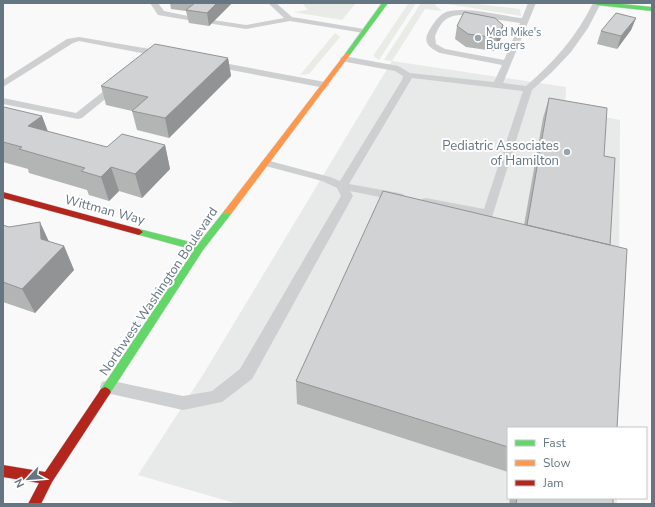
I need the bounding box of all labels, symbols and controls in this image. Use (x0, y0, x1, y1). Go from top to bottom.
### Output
place label: Mad Mike's Burgers (486, 25, 541, 53)
marker: Mad Mike's Burgers (473, 33, 483, 43)
place label: Pediatric Associates of Hamilton (442, 137, 559, 170)
marker: Pediatric Associates of Hamilton (562, 147, 572, 157)
street label: Wittman Way (63, 191, 147, 229)
street label: Northwest Washington Boulevard (96, 204, 222, 379)
legend (507, 427, 647, 499)
text: Fast (543, 435, 566, 451)
text: Slow (543, 455, 571, 471)
north arrow (8, 459, 48, 499)
text: Jam (542, 475, 564, 491)
text: N (11, 476, 28, 490)

